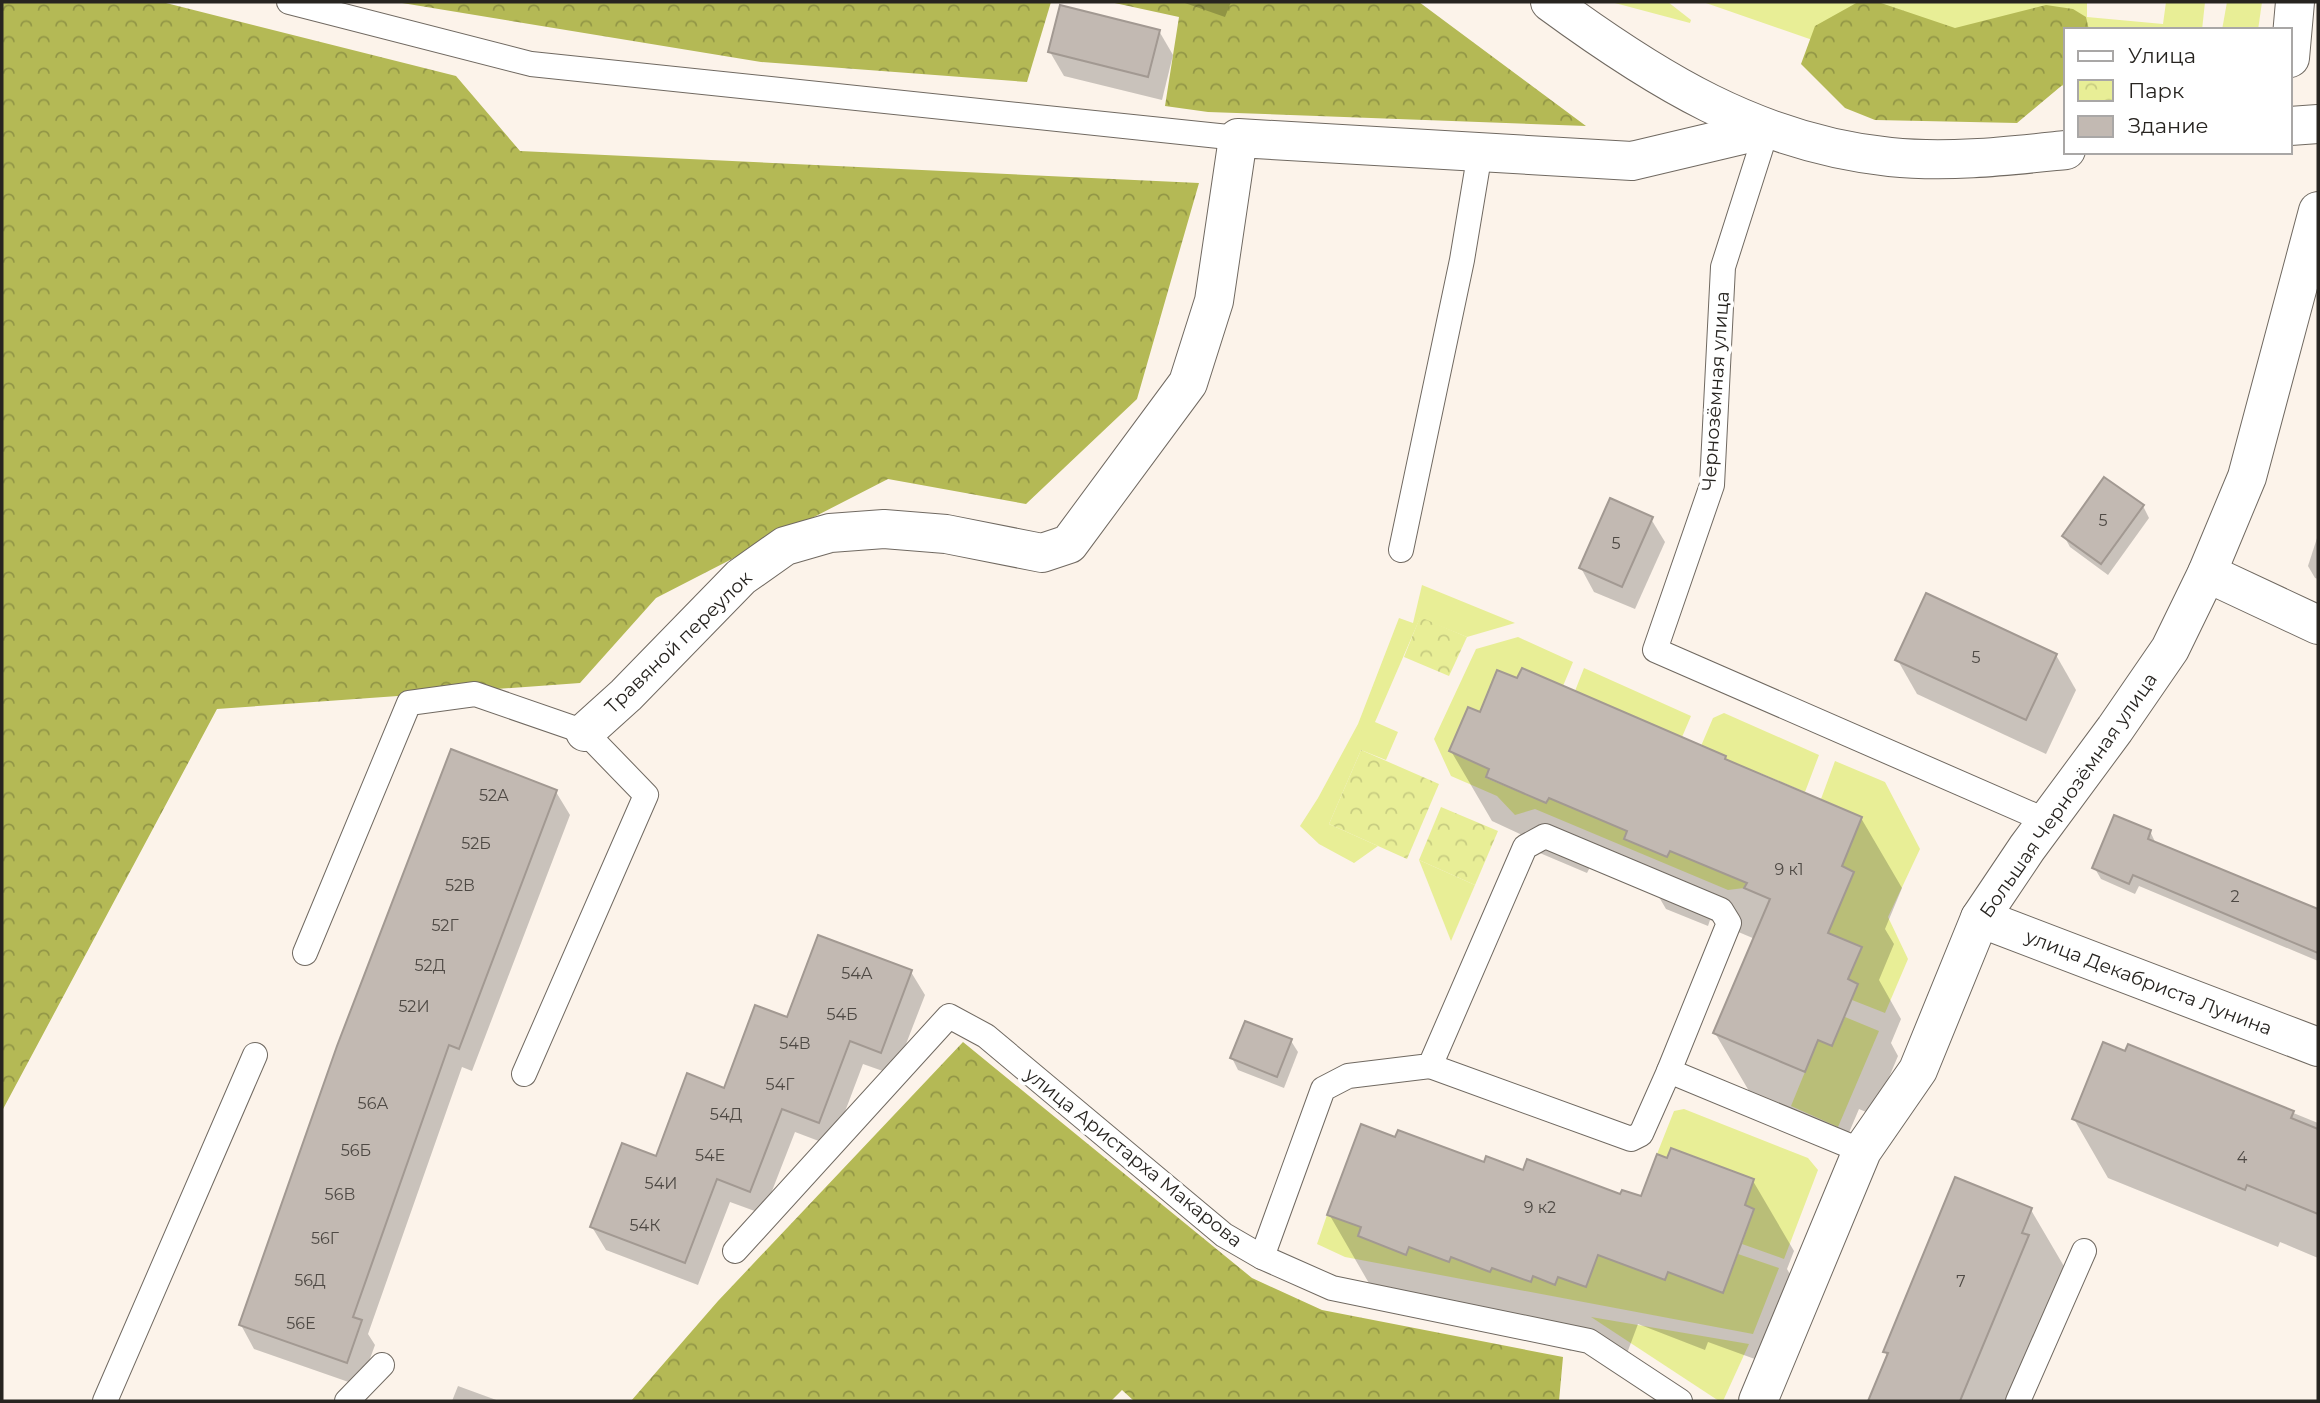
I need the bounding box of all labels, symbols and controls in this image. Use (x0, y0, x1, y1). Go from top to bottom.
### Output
legend (2064, 28, 2292, 154)
text: Улица (2128, 43, 2196, 68)
text: Парк (2128, 78, 2184, 103)
text: Здание (2128, 113, 2209, 138)
street label: Чернозёмная улица (1697, 291, 1734, 492)
house number: 5 (2098, 511, 2108, 530)
house number: 5 (1611, 534, 1621, 553)
street label: Травяной переулок (600, 566, 757, 719)
house number: 5 (1971, 648, 1981, 667)
street label: Большая Чернозёмная улица (1975, 668, 2162, 922)
house number: 52А (479, 786, 509, 805)
house number: 52Б (461, 834, 491, 853)
house number: 9 к1 (1774, 860, 1804, 879)
house number: 52В (445, 876, 475, 895)
house number: 2 (2230, 887, 2240, 906)
house number: 52Г (431, 916, 459, 935)
street label: улица Декабриста Лунина (2021, 924, 2275, 1040)
house number: 52Д (415, 956, 446, 975)
house number: 54А (841, 964, 873, 983)
house number: 52И (398, 997, 430, 1016)
house number: 54Б (826, 1005, 858, 1024)
house number: 54В (779, 1034, 811, 1053)
street label: улица Аристарха Макарова (1020, 1062, 1247, 1252)
house number: 54Г (766, 1075, 795, 1094)
house number: 56А (358, 1094, 389, 1113)
house number: 54Д (710, 1105, 742, 1124)
house number: 56Б (341, 1141, 371, 1160)
house number: 54Е (695, 1146, 725, 1165)
house number: 4 (2237, 1148, 2248, 1167)
house number: 54И (645, 1174, 677, 1193)
house number: 56В (325, 1185, 355, 1204)
house number: 9 к2 (1524, 1198, 1556, 1217)
house number: 54К (630, 1216, 660, 1235)
house number: 56Г (311, 1229, 340, 1248)
house number: 56Д (294, 1271, 326, 1290)
house number: 7 (1956, 1272, 1966, 1291)
house number: 56Е (286, 1314, 316, 1333)

